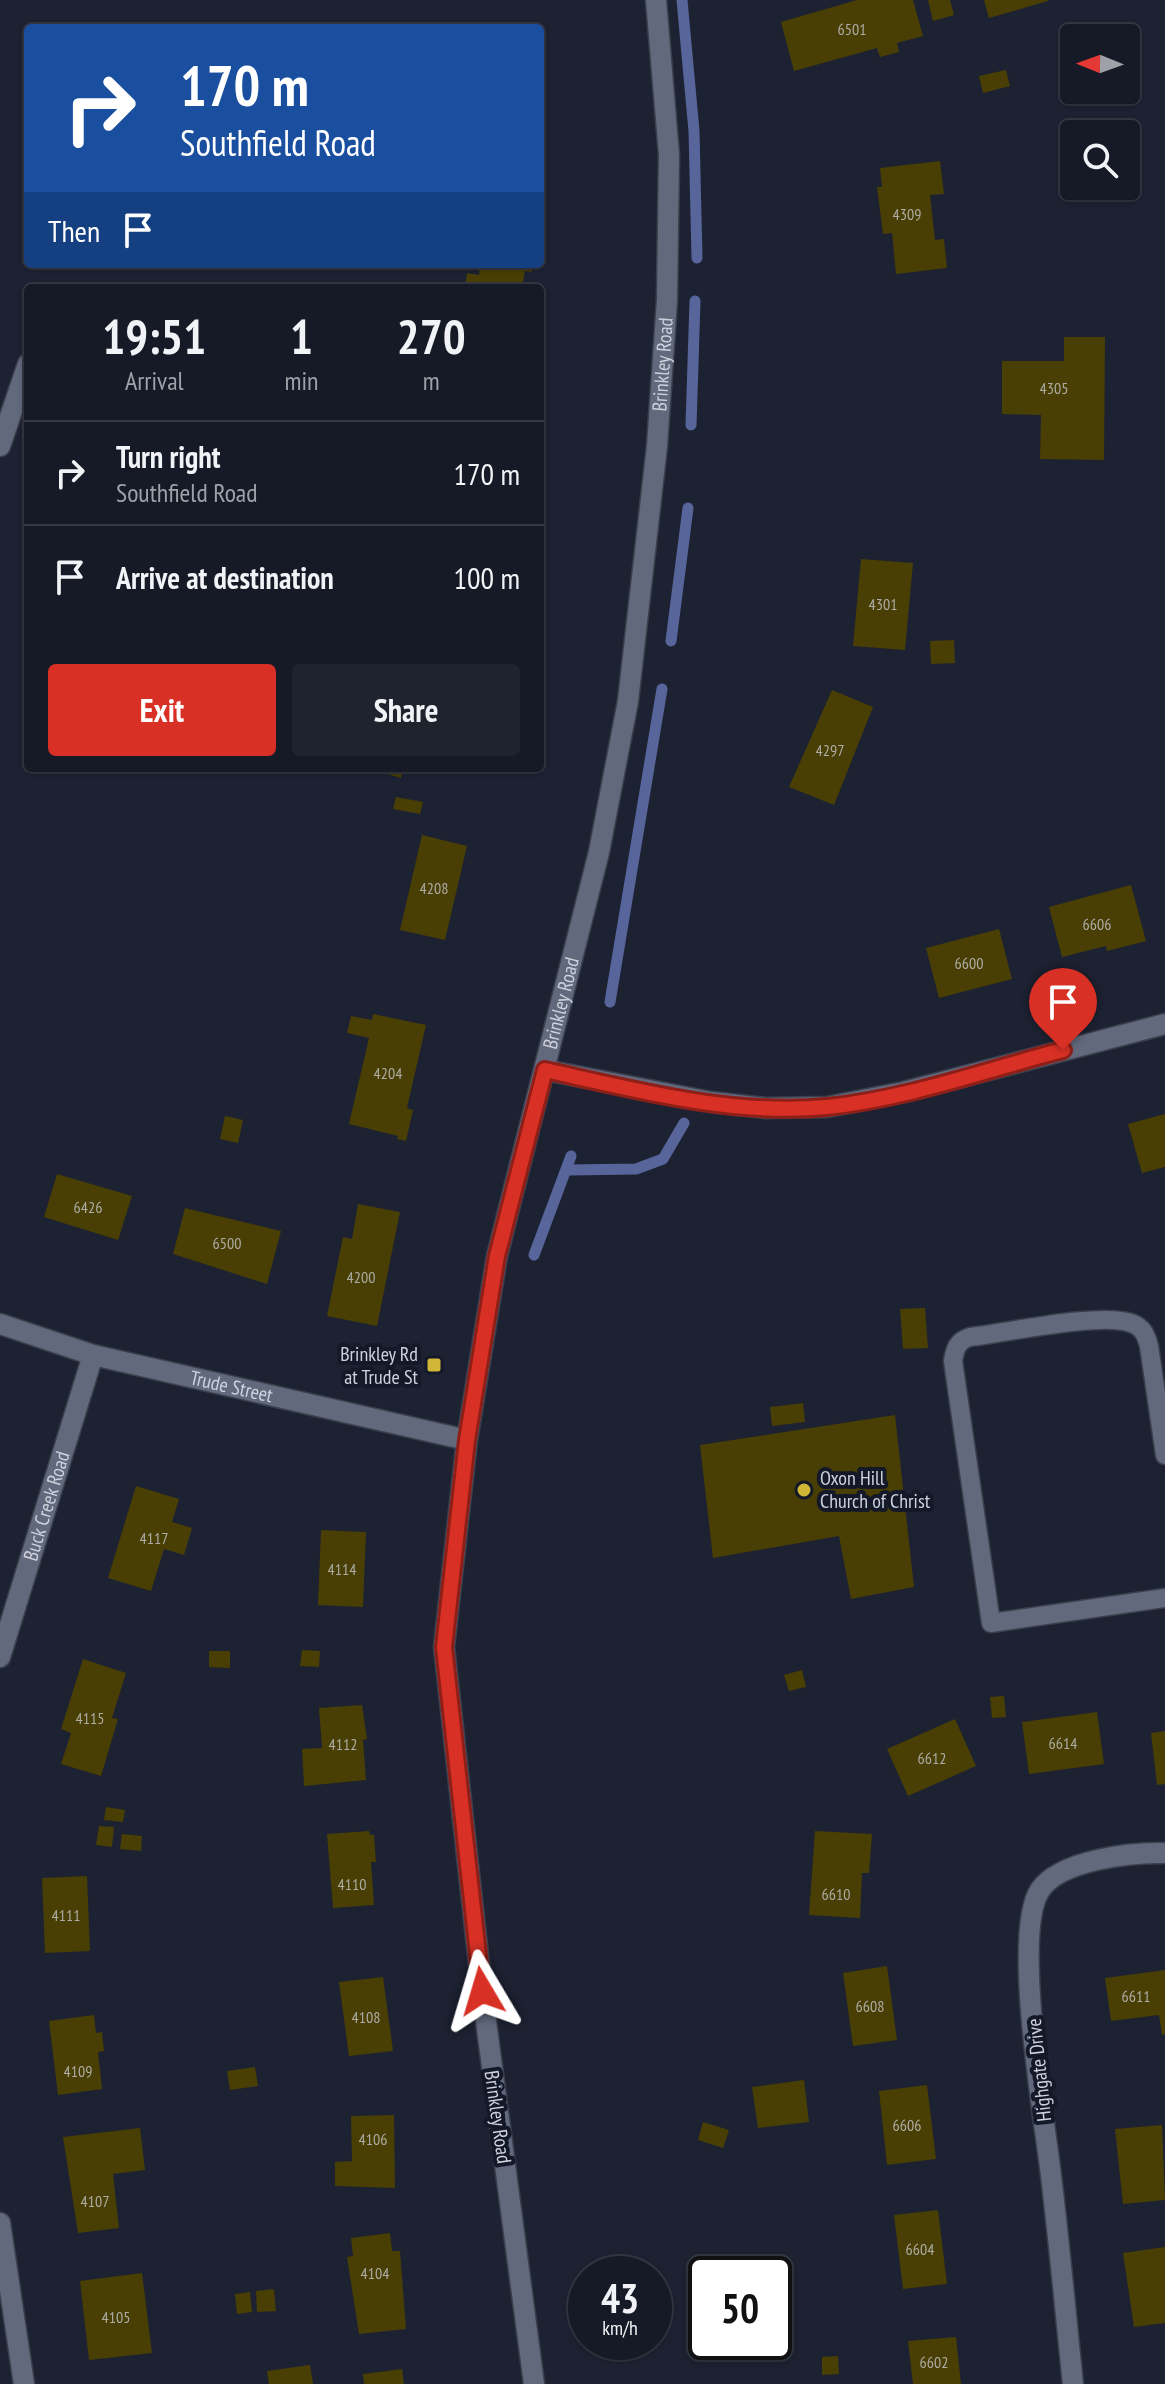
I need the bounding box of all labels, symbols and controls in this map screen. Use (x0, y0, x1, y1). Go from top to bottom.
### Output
house number: 6501 (838, 19, 866, 39)
north arrow (1060, 24, 1140, 104)
map controls (1060, 24, 1140, 200)
text: 170 m (180, 49, 309, 121)
icon: right (48, 56, 152, 160)
text: Southfield Road (180, 119, 376, 166)
button: search (1060, 120, 1140, 200)
house number: 4309 (893, 204, 921, 224)
icon: arrive (116, 208, 160, 252)
text: Then (48, 211, 100, 250)
text: 19:51 (102, 305, 206, 367)
text: 1 (290, 305, 313, 367)
text: 270 (397, 305, 466, 367)
street label: Brinkley Road (646, 317, 679, 412)
text: Arrival (125, 364, 184, 397)
text: min (284, 364, 318, 397)
text: m (423, 364, 440, 397)
house number: 4305 (1040, 378, 1068, 398)
text: Turn right (116, 437, 220, 476)
icon: right (48, 451, 92, 495)
text: 170 m (454, 454, 520, 493)
text: Southfield Road (116, 476, 258, 509)
icon: arrive (48, 555, 92, 599)
text: Arrive at destination (116, 558, 334, 597)
text: 100 m (454, 558, 520, 597)
house number: 4301 (869, 594, 897, 614)
button: Exit (48, 664, 276, 756)
button: Share (292, 664, 520, 756)
house number: 4297 (816, 740, 844, 760)
house number: 4208 (420, 878, 448, 898)
house number: 6606 (1083, 914, 1111, 934)
house number: 6600 (955, 953, 983, 973)
street label: Brinkley Road (537, 955, 585, 1052)
pin (1029, 968, 1097, 1050)
icon: arrive (1041, 980, 1085, 1024)
house number: 4204 (374, 1063, 402, 1083)
house number: 6426 (74, 1197, 102, 1217)
house number: 6500 (213, 1233, 241, 1253)
house number: 4200 (347, 1267, 375, 1287)
place label: Brinkley Rd at Trude St (340, 1341, 418, 1390)
marker: Brinkley Rd at Trude St (425, 1356, 443, 1374)
street label: Trude Street (188, 1364, 276, 1409)
street label: Buck Creek Road (17, 1448, 76, 1564)
place label: Oxon Hill Church of Christ (820, 1465, 931, 1514)
marker: Oxon Hill Church of Christ (795, 1481, 813, 1499)
house number: 4117 (140, 1528, 168, 1548)
house number: 4114 (328, 1559, 356, 1579)
house number: 4115 (76, 1708, 104, 1728)
house number: 6614 (1049, 1733, 1077, 1753)
house number: 4112 (329, 1734, 357, 1754)
house number: 6612 (918, 1748, 946, 1768)
house number: 4110 (338, 1874, 366, 1894)
house number: 6610 (822, 1884, 850, 1904)
house number: 4111 (52, 1905, 80, 1925)
position arrow (440, 1949, 524, 2033)
house number: 6611 (1122, 1986, 1150, 2006)
house number: 6608 (856, 1996, 884, 2016)
house number: 4108 (352, 2007, 380, 2027)
street label: Highgate Drive (1021, 2017, 1057, 2123)
house number: 4109 (64, 2061, 92, 2081)
street label: Brinkley Road (479, 2069, 517, 2165)
house number: 6606 (893, 2115, 921, 2135)
house number: 4106 (359, 2129, 387, 2149)
house number: 4107 (81, 2191, 109, 2211)
house number: 6604 (906, 2239, 934, 2259)
speed limit sign: 50 (688, 2256, 792, 2360)
house number: 4104 (361, 2263, 389, 2283)
text: 43 (601, 2272, 639, 2324)
house number: 4105 (102, 2307, 130, 2327)
text: km/h (602, 2315, 638, 2341)
house number: 6602 (920, 2352, 948, 2372)

